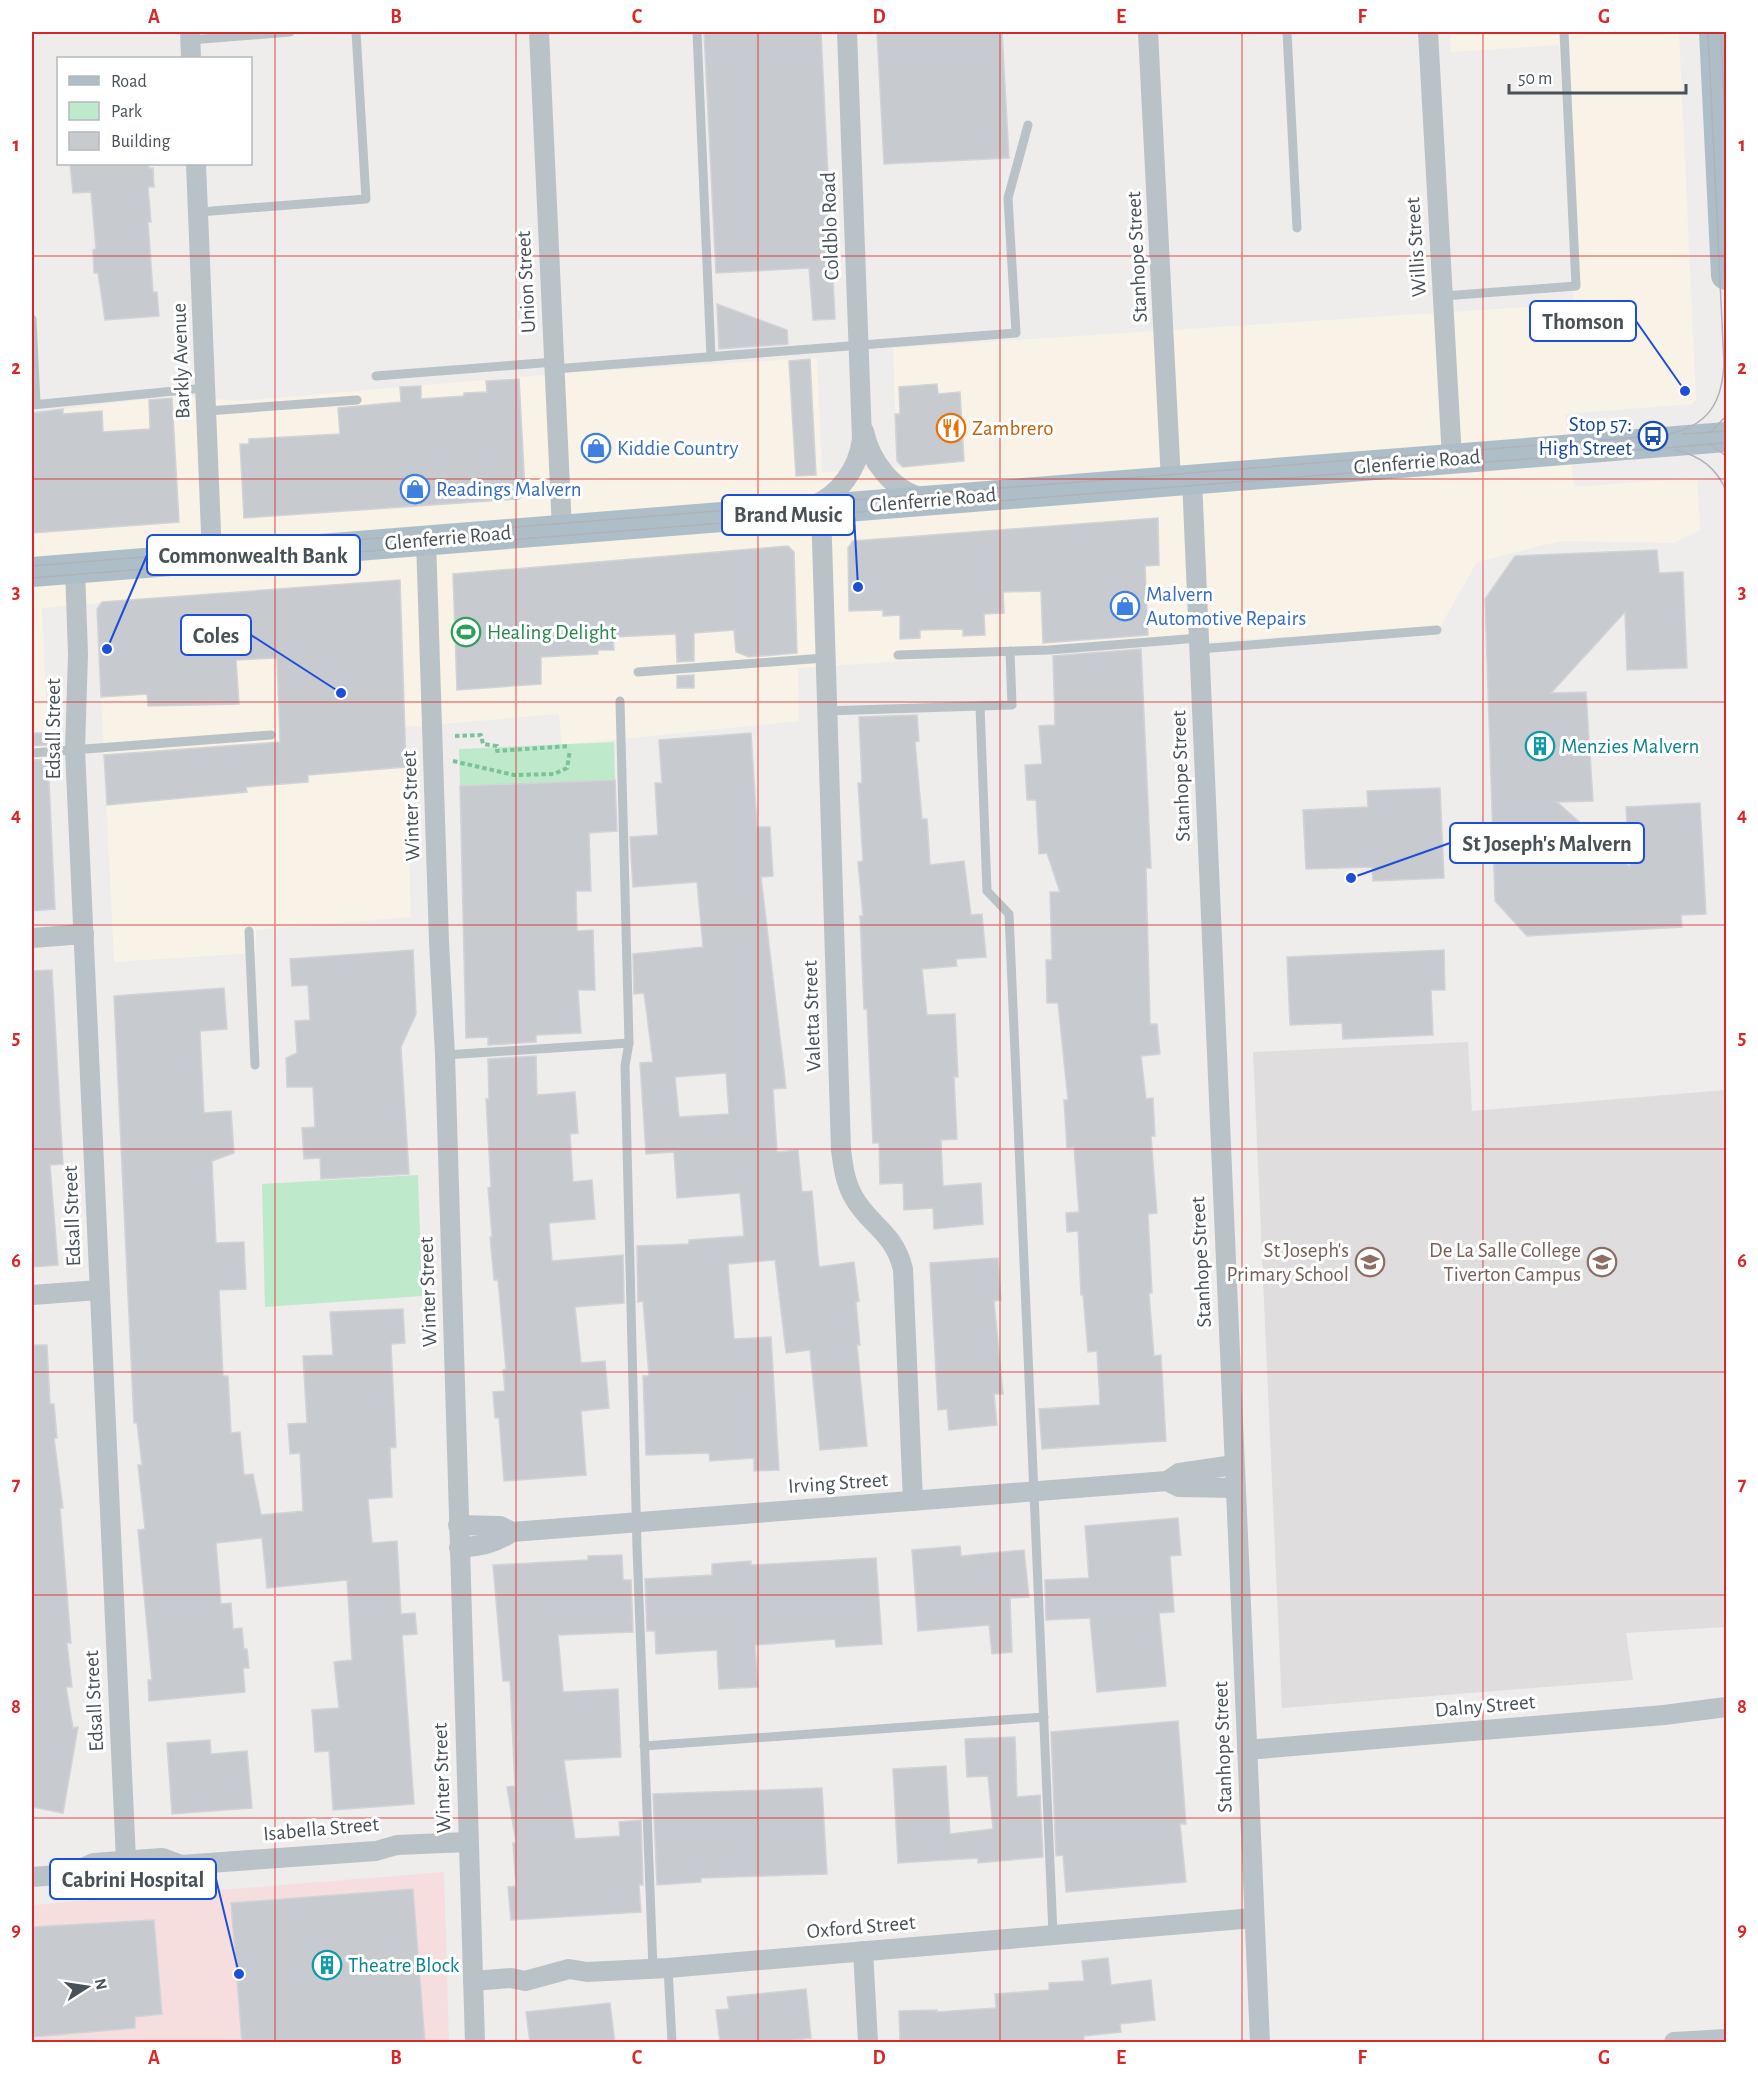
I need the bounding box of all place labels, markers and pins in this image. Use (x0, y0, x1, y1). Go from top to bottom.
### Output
callout: Thomson (1530, 301, 1636, 341)
restaurant icon: Zambrero (935, 412, 967, 444)
place label: Stop 57: High Street (1539, 414, 1632, 459)
place label: Zambrero (972, 418, 1053, 439)
bus stop icon: Stop 57: High Street (1637, 420, 1669, 452)
shop icon: Kiddie Country (580, 432, 612, 464)
place label: Kiddie Country (617, 438, 738, 459)
shop icon: Readings Malvern (399, 473, 431, 505)
place label: Readings Malvern (436, 479, 582, 500)
callout: Brand Music (722, 495, 854, 535)
callout: Commonwealth Bank (147, 535, 360, 575)
place label: Malvern Automotive Repairs (1146, 584, 1306, 629)
shop icon: Malvern Automotive Repairs (1109, 590, 1141, 622)
callout: Coles (181, 615, 251, 655)
sports icon: Healing Delight (450, 616, 482, 648)
place label: Healing Delight (487, 622, 617, 643)
building icon: Menzies Malvern (1524, 730, 1556, 762)
place label: Menzies Malvern (1561, 736, 1699, 757)
callout: St Joseph's Malvern (1450, 823, 1644, 863)
place label: St Joseph's Primary School (1226, 1240, 1349, 1285)
place label: De La Salle College Tiverton Campus (1429, 1240, 1581, 1285)
school or university icon: St Joseph's Primary School (1354, 1246, 1386, 1278)
school or university icon: De La Salle College Tiverton Campus (1586, 1246, 1618, 1278)
callout: Cabrini Hospital (50, 1859, 216, 1899)
building icon: Theatre Block (311, 1949, 343, 1981)
place label: Theatre Block (348, 1955, 460, 1976)

